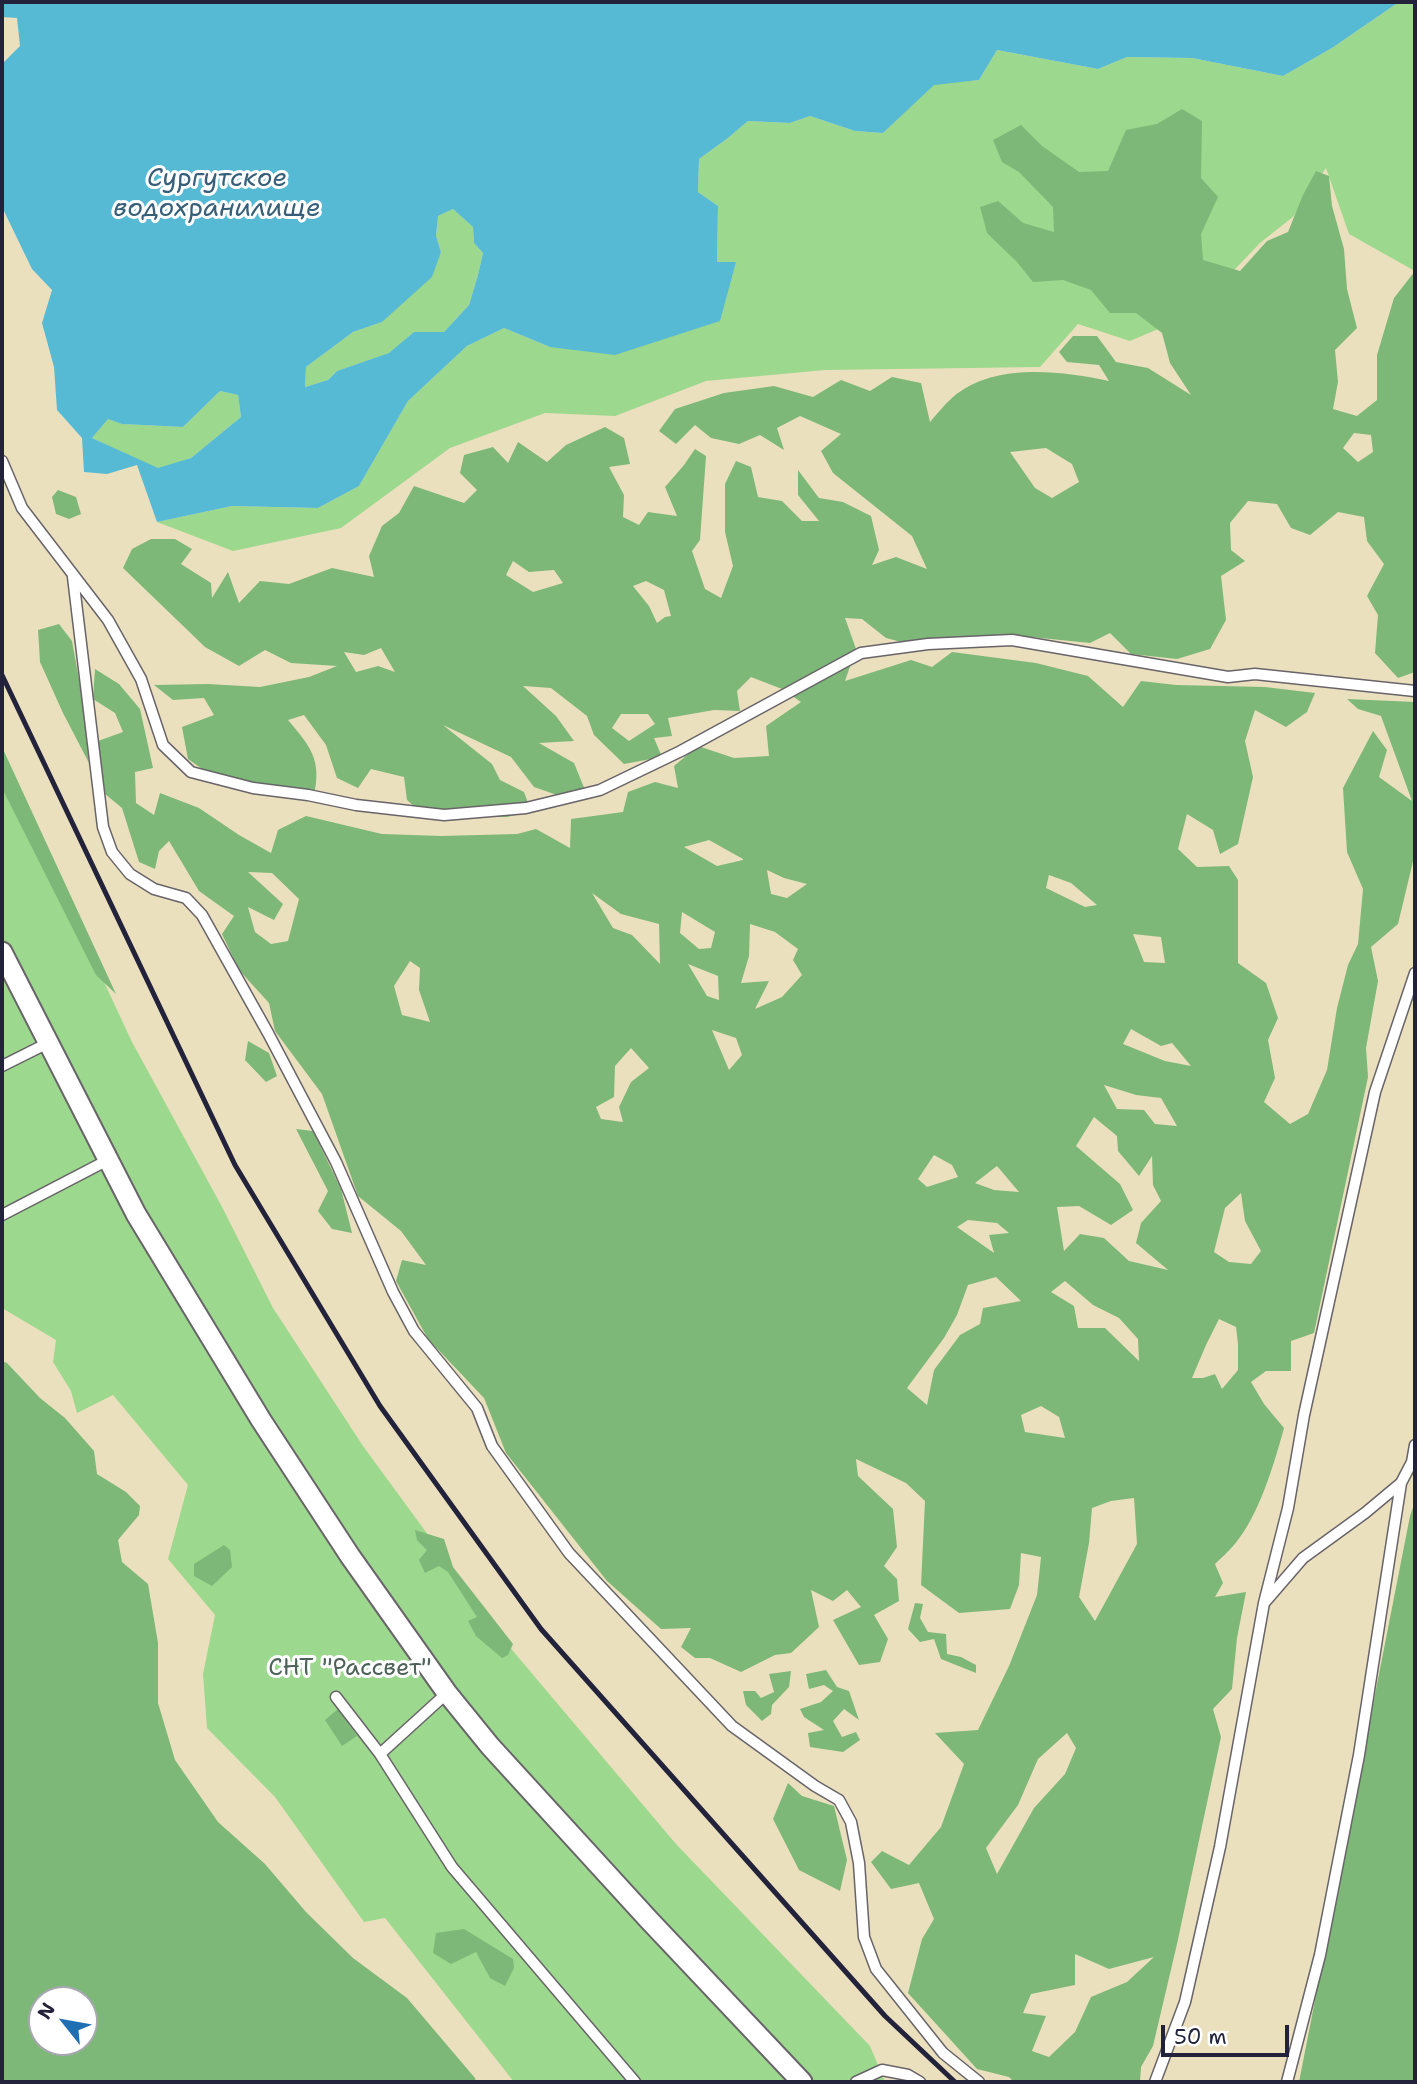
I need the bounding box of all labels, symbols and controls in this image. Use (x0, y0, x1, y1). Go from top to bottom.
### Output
water label: Сургутское водохранилище (113, 163, 321, 224)
park label: СНТ "Рассвет" (268, 1655, 432, 1683)
north arrow (28, 1986, 98, 2056)
text: N (32, 1998, 61, 2024)
scale bar (1165, 2010, 1293, 2054)
text: 50 m (1174, 2023, 1227, 2051)

